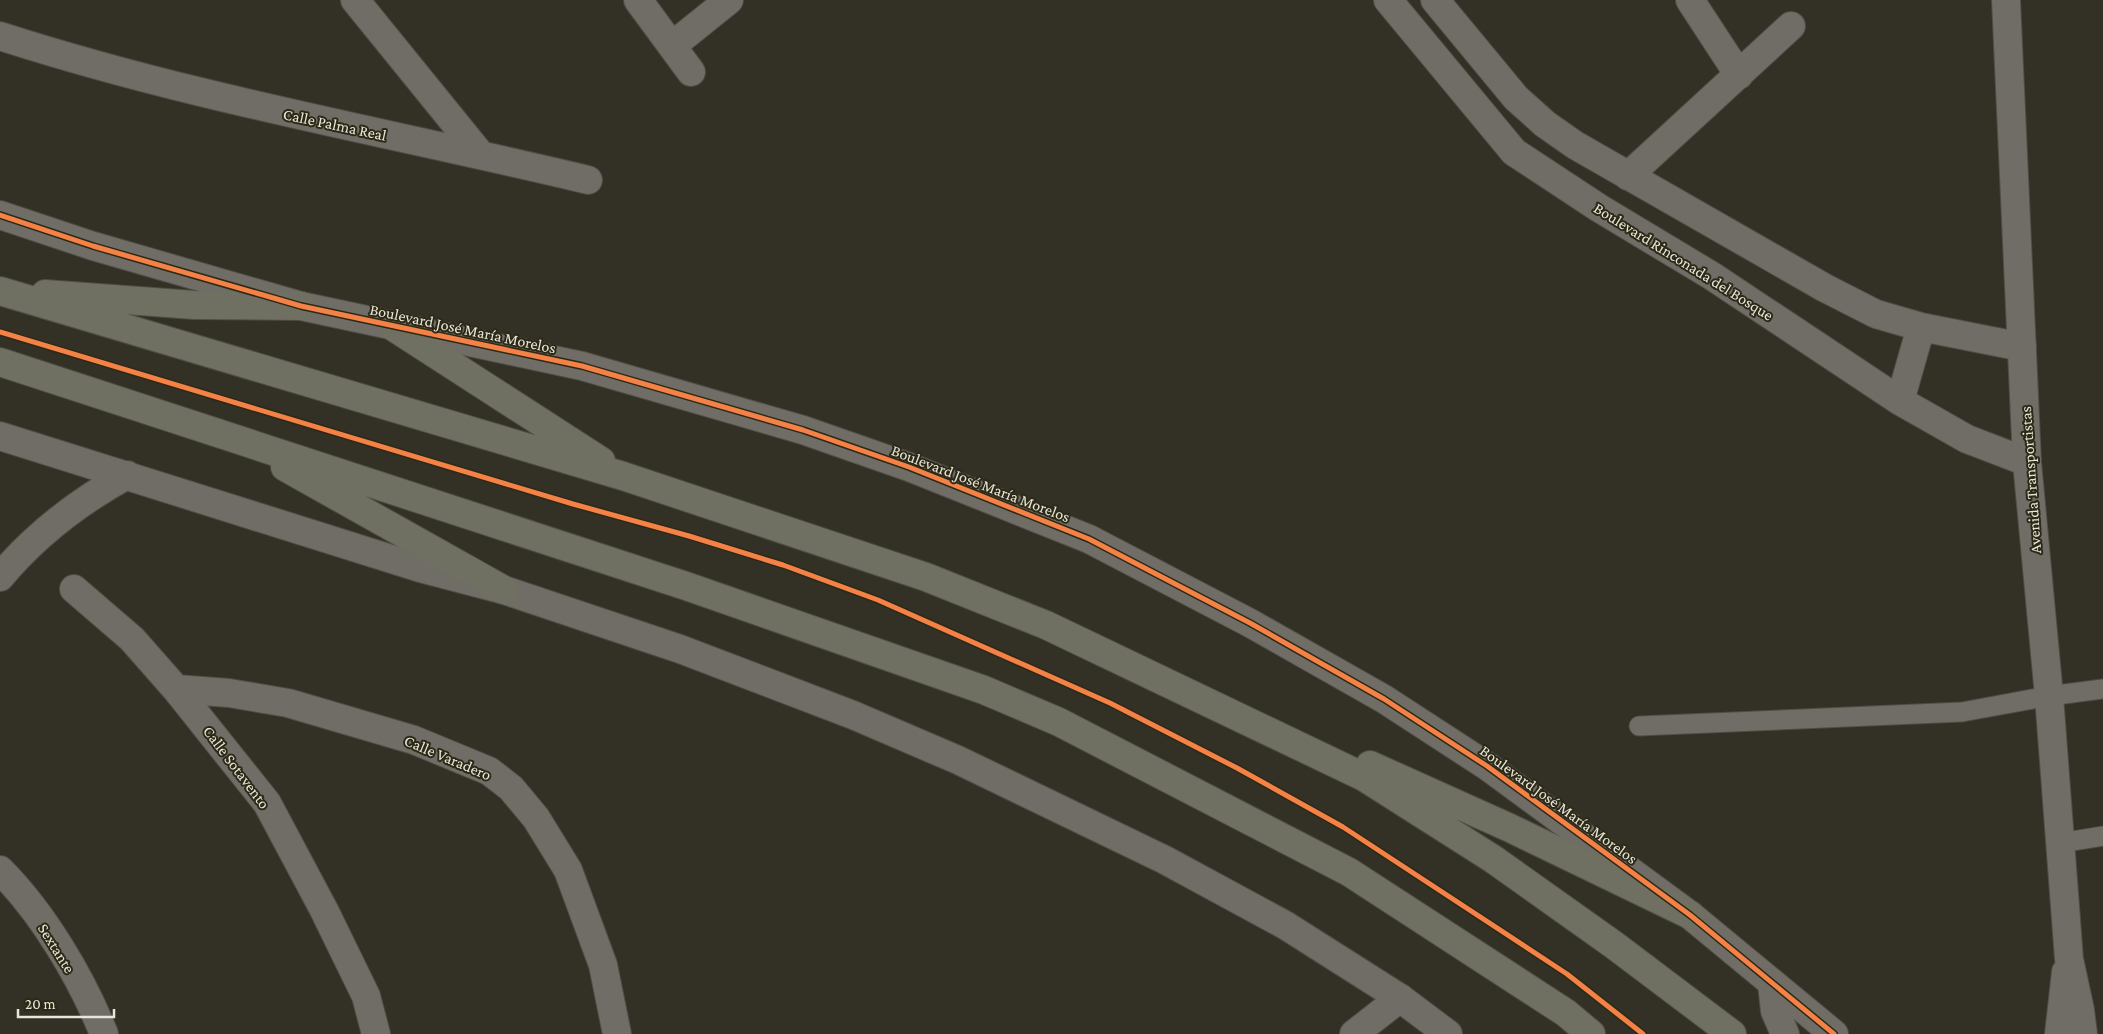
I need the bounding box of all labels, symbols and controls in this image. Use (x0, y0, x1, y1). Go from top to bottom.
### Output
street label: Calle Palma Real (282, 105, 388, 144)
street label: Boulevard Rinconada del Bosque (1590, 199, 1776, 325)
street label: Boulevard José María Morelos (368, 300, 557, 358)
street label: Avenida Transportistas (2017, 406, 2045, 554)
street label: Boulevard José María Morelos (889, 442, 1072, 526)
street label: Calle Sotavento (200, 723, 273, 812)
street label: Calle Varadero (402, 732, 494, 783)
street label: Boulevard José María Morelos (1476, 742, 1640, 868)
street label: Sextante (35, 920, 78, 976)
scale bar (18, 986, 114, 1018)
text: 20 m (25, 996, 56, 1012)

